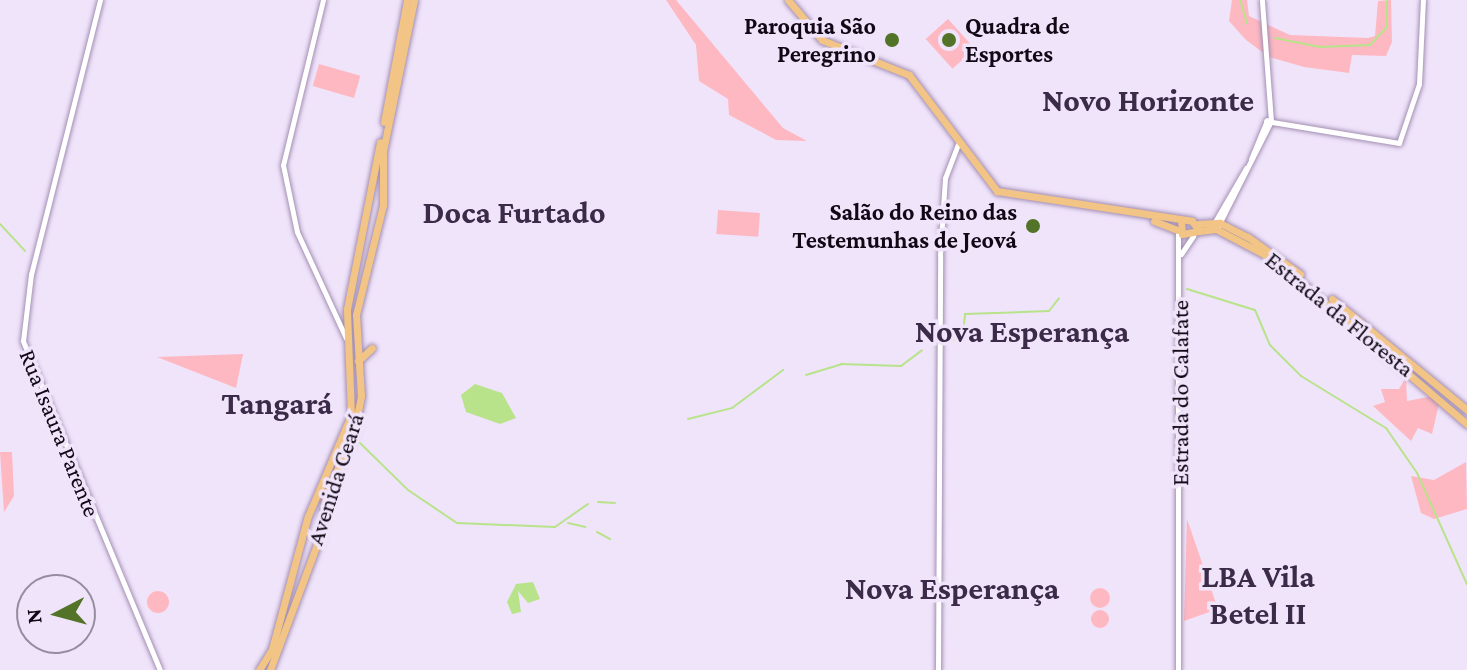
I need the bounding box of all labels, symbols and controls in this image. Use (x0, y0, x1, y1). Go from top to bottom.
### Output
place label: Paroquia São Peregrino (744, 12, 876, 68)
place label: Quadra de Esportes (965, 12, 1070, 68)
marker: Paroquia São Peregrino (883, 31, 901, 49)
marker: Quadra de Esportes (940, 31, 958, 49)
district label: Novo Horizonte (1042, 81, 1254, 119)
district label: Doca Furtado (422, 193, 606, 231)
place label: Salão do Reino das Testemunhas de Jeová (792, 198, 1017, 254)
marker: Salão do Reino das Testemunhas de Jeová (1024, 217, 1042, 235)
street label: Estrada da Floresta (1260, 245, 1420, 383)
street label: Estrada do Calafate (1166, 300, 1194, 486)
district label: Nova Esperança (915, 312, 1129, 350)
street label: Rua Isaura Parente (13, 345, 107, 521)
district label: Tangará (221, 384, 333, 422)
street label: Avenida Ceará (300, 409, 370, 549)
district label: LBA Vila Betel II (1201, 558, 1315, 633)
district label: Nova Esperança (845, 569, 1059, 607)
north arrow (16, 574, 96, 654)
text: N (20, 608, 47, 625)

